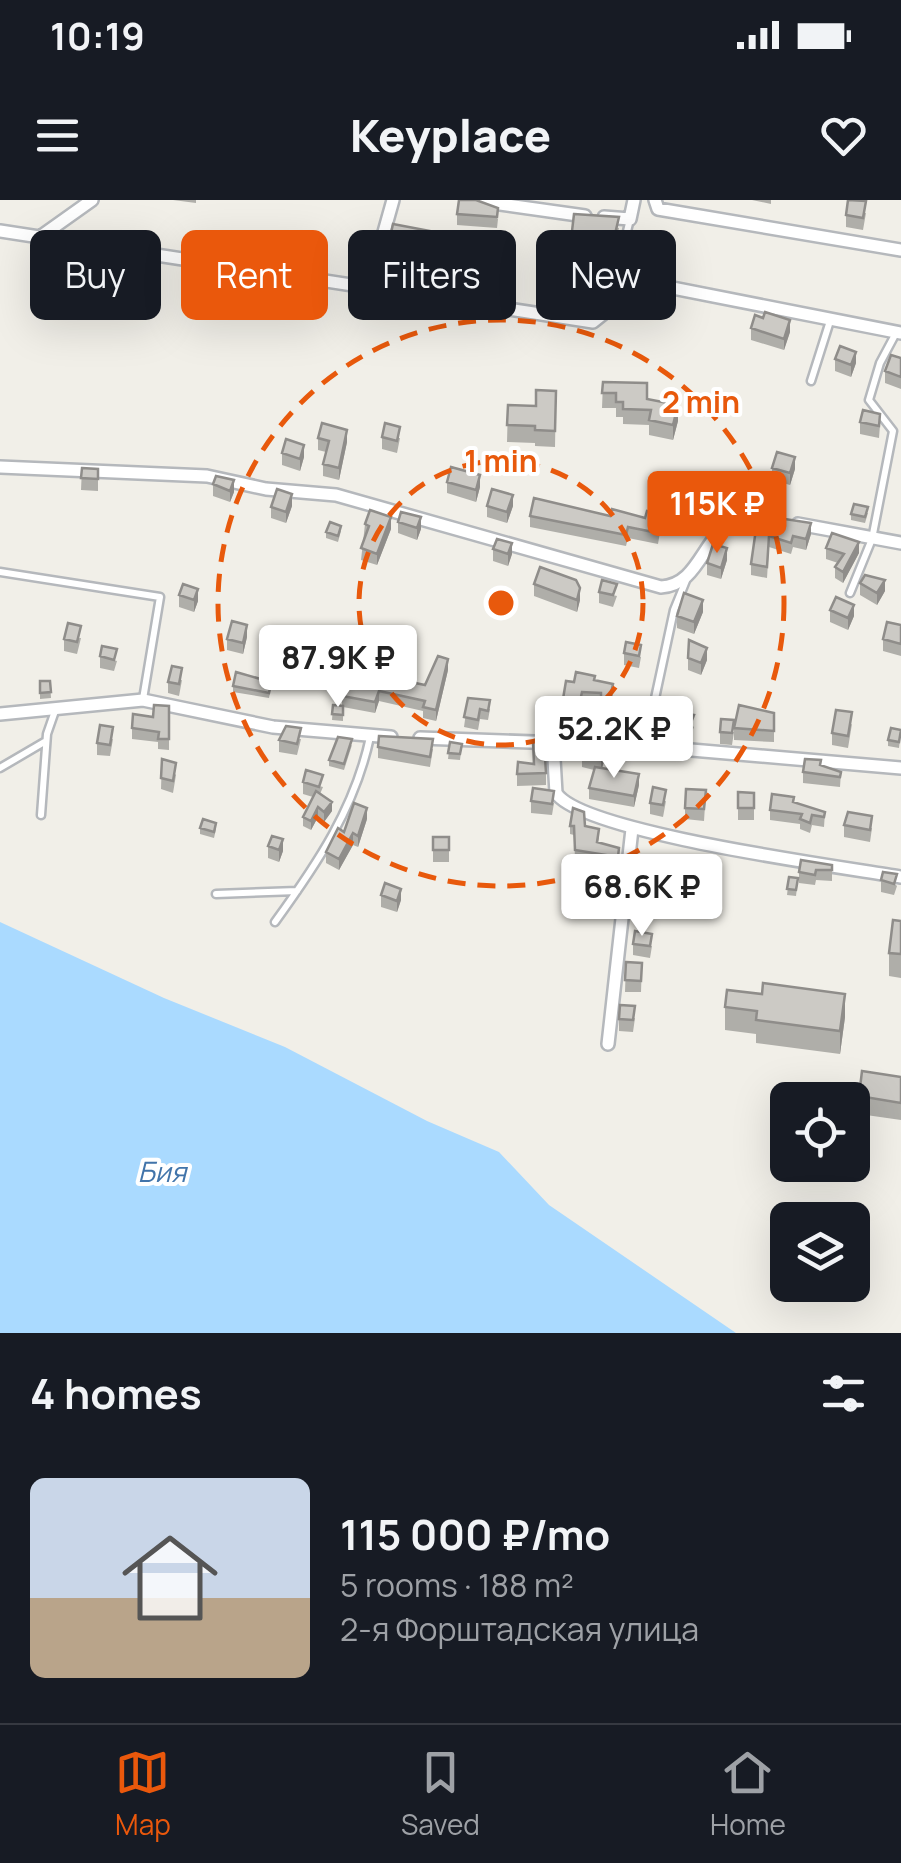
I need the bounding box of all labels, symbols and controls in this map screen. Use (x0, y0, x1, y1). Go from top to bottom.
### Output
text: 10:19 (50, 9, 145, 61)
text: Keyplace (350, 104, 551, 166)
icon: menu (30, 108, 85, 163)
icon: heart (816, 108, 871, 163)
chip: Buy (30, 230, 161, 320)
chip: Rent (181, 230, 328, 320)
chip: Filters (348, 230, 516, 320)
chip: New (536, 230, 676, 320)
text: 2 min (662, 381, 740, 422)
text: 1 min (464, 440, 538, 481)
pin: 115K ₽ (636, 471, 798, 556)
text: 115K ₽ (669, 481, 765, 525)
centre of rings (483, 585, 519, 621)
pin: 87.9K ₽ (246, 625, 430, 710)
text: 87.9K ₽ (281, 635, 395, 679)
pin: 52.2K ₽ (522, 696, 706, 781)
text: 52.2K ₽ (557, 706, 671, 750)
pin: 68.6K ₽ (550, 854, 734, 939)
text: 68.6K ₽ (583, 864, 701, 908)
map controls (770, 1082, 870, 1302)
button: locate (770, 1082, 870, 1182)
water label: Бия (138, 1152, 189, 1190)
button: layers (770, 1202, 870, 1302)
text: 4 homes (30, 1364, 202, 1422)
icon: filters (816, 1366, 871, 1421)
text: 115 000 ₽/mo (340, 1505, 610, 1563)
icon: home (110, 1518, 230, 1638)
text: 5 rooms · 188 m² (340, 1563, 574, 1607)
text: 2-я Форштадская улица (340, 1607, 699, 1651)
tab: Map (115, 1745, 171, 1843)
tab: Saved (401, 1745, 480, 1843)
tab: Home (710, 1745, 786, 1843)

